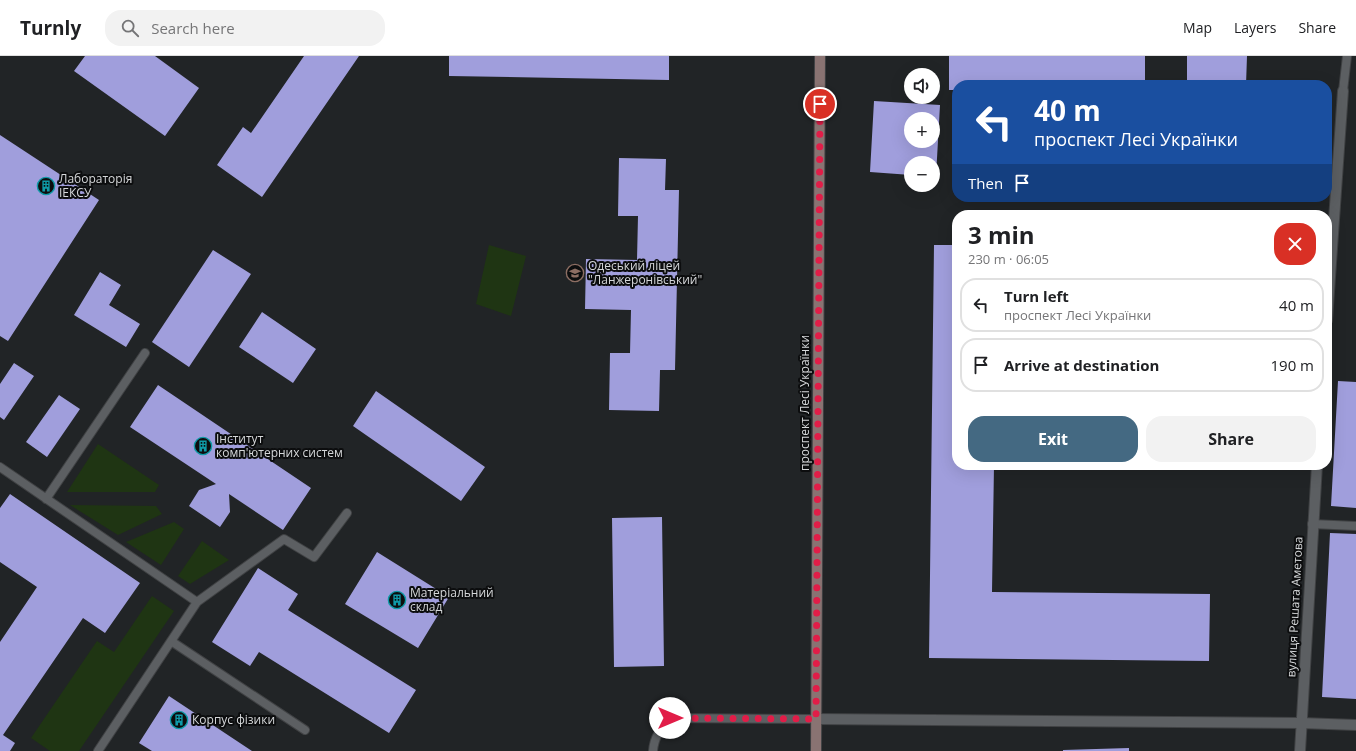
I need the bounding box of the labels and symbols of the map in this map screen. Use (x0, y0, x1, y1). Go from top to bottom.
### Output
pin (803, 87, 837, 121)
place label: Лабораторія ІЕКСУ (59, 170, 132, 201)
building icon: Лабораторія ІЕКСУ (36, 176, 56, 196)
place label: Одеський ліцей "Ланжеронівський" (588, 257, 702, 288)
school or university icon: Одеський ліцей "Ланжеронівський" (565, 263, 585, 283)
street label: проспект Лесі Українки (796, 335, 813, 471)
place label: Інститут комп'ютерних систем (216, 430, 343, 461)
building icon: Інститут комп'ютерних систем (193, 436, 213, 456)
street label: вулиця Решата Аметова (1282, 536, 1307, 678)
place label: Матеріальний склад (410, 584, 494, 615)
building icon: Матеріальний склад (387, 590, 407, 610)
position arrow (649, 697, 691, 739)
building icon: Корпус фізики (169, 710, 189, 730)
place label: Корпус фізики (192, 711, 275, 728)

